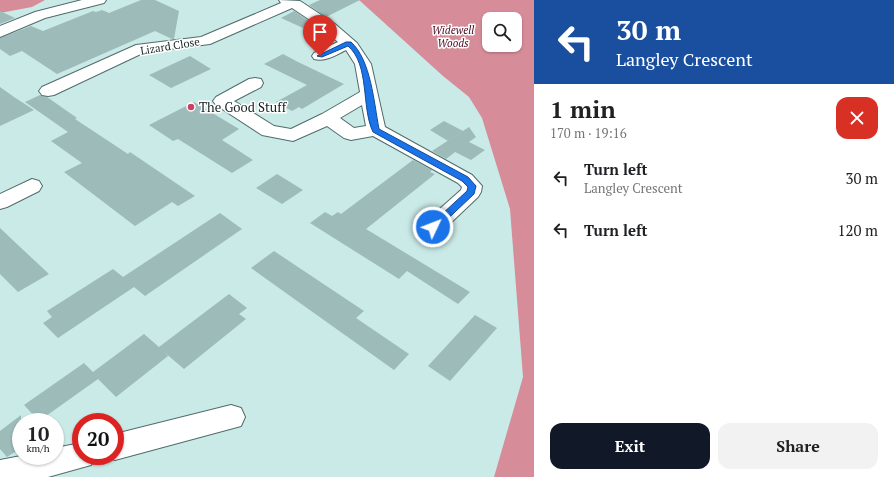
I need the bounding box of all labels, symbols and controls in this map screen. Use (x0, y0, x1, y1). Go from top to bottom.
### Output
text: 30 m (616, 11, 681, 48)
map controls (482, 12, 522, 52)
button: search (482, 12, 522, 52)
pin (303, 15, 337, 56)
icon: left (550, 16, 602, 68)
icon: arrive (309, 21, 331, 43)
park label: Widewell Woods (432, 23, 474, 50)
street label: Lizard Close (139, 34, 201, 58)
text: Langley Crescent (616, 47, 753, 71)
text: 1 min (550, 93, 616, 125)
button: close (836, 97, 878, 139)
place label: The Good Stuff (199, 98, 288, 116)
marker: The Good Stuff (186, 102, 196, 112)
text: 170 m · 19:16 (550, 124, 627, 142)
text: Turn left (584, 159, 648, 179)
icon: left (550, 167, 572, 189)
text: 30 m (845, 168, 878, 188)
text: Langley Crescent (584, 179, 683, 197)
position arrow (412, 206, 454, 248)
icon: left (550, 219, 572, 241)
text: Turn left (584, 220, 648, 240)
text: 120 m (837, 220, 878, 240)
speed limit sign: 20 (72, 413, 124, 465)
text: 10 (27, 420, 49, 447)
button: Exit (550, 423, 710, 469)
button: Share (718, 423, 878, 469)
text: km/h (26, 442, 50, 455)

